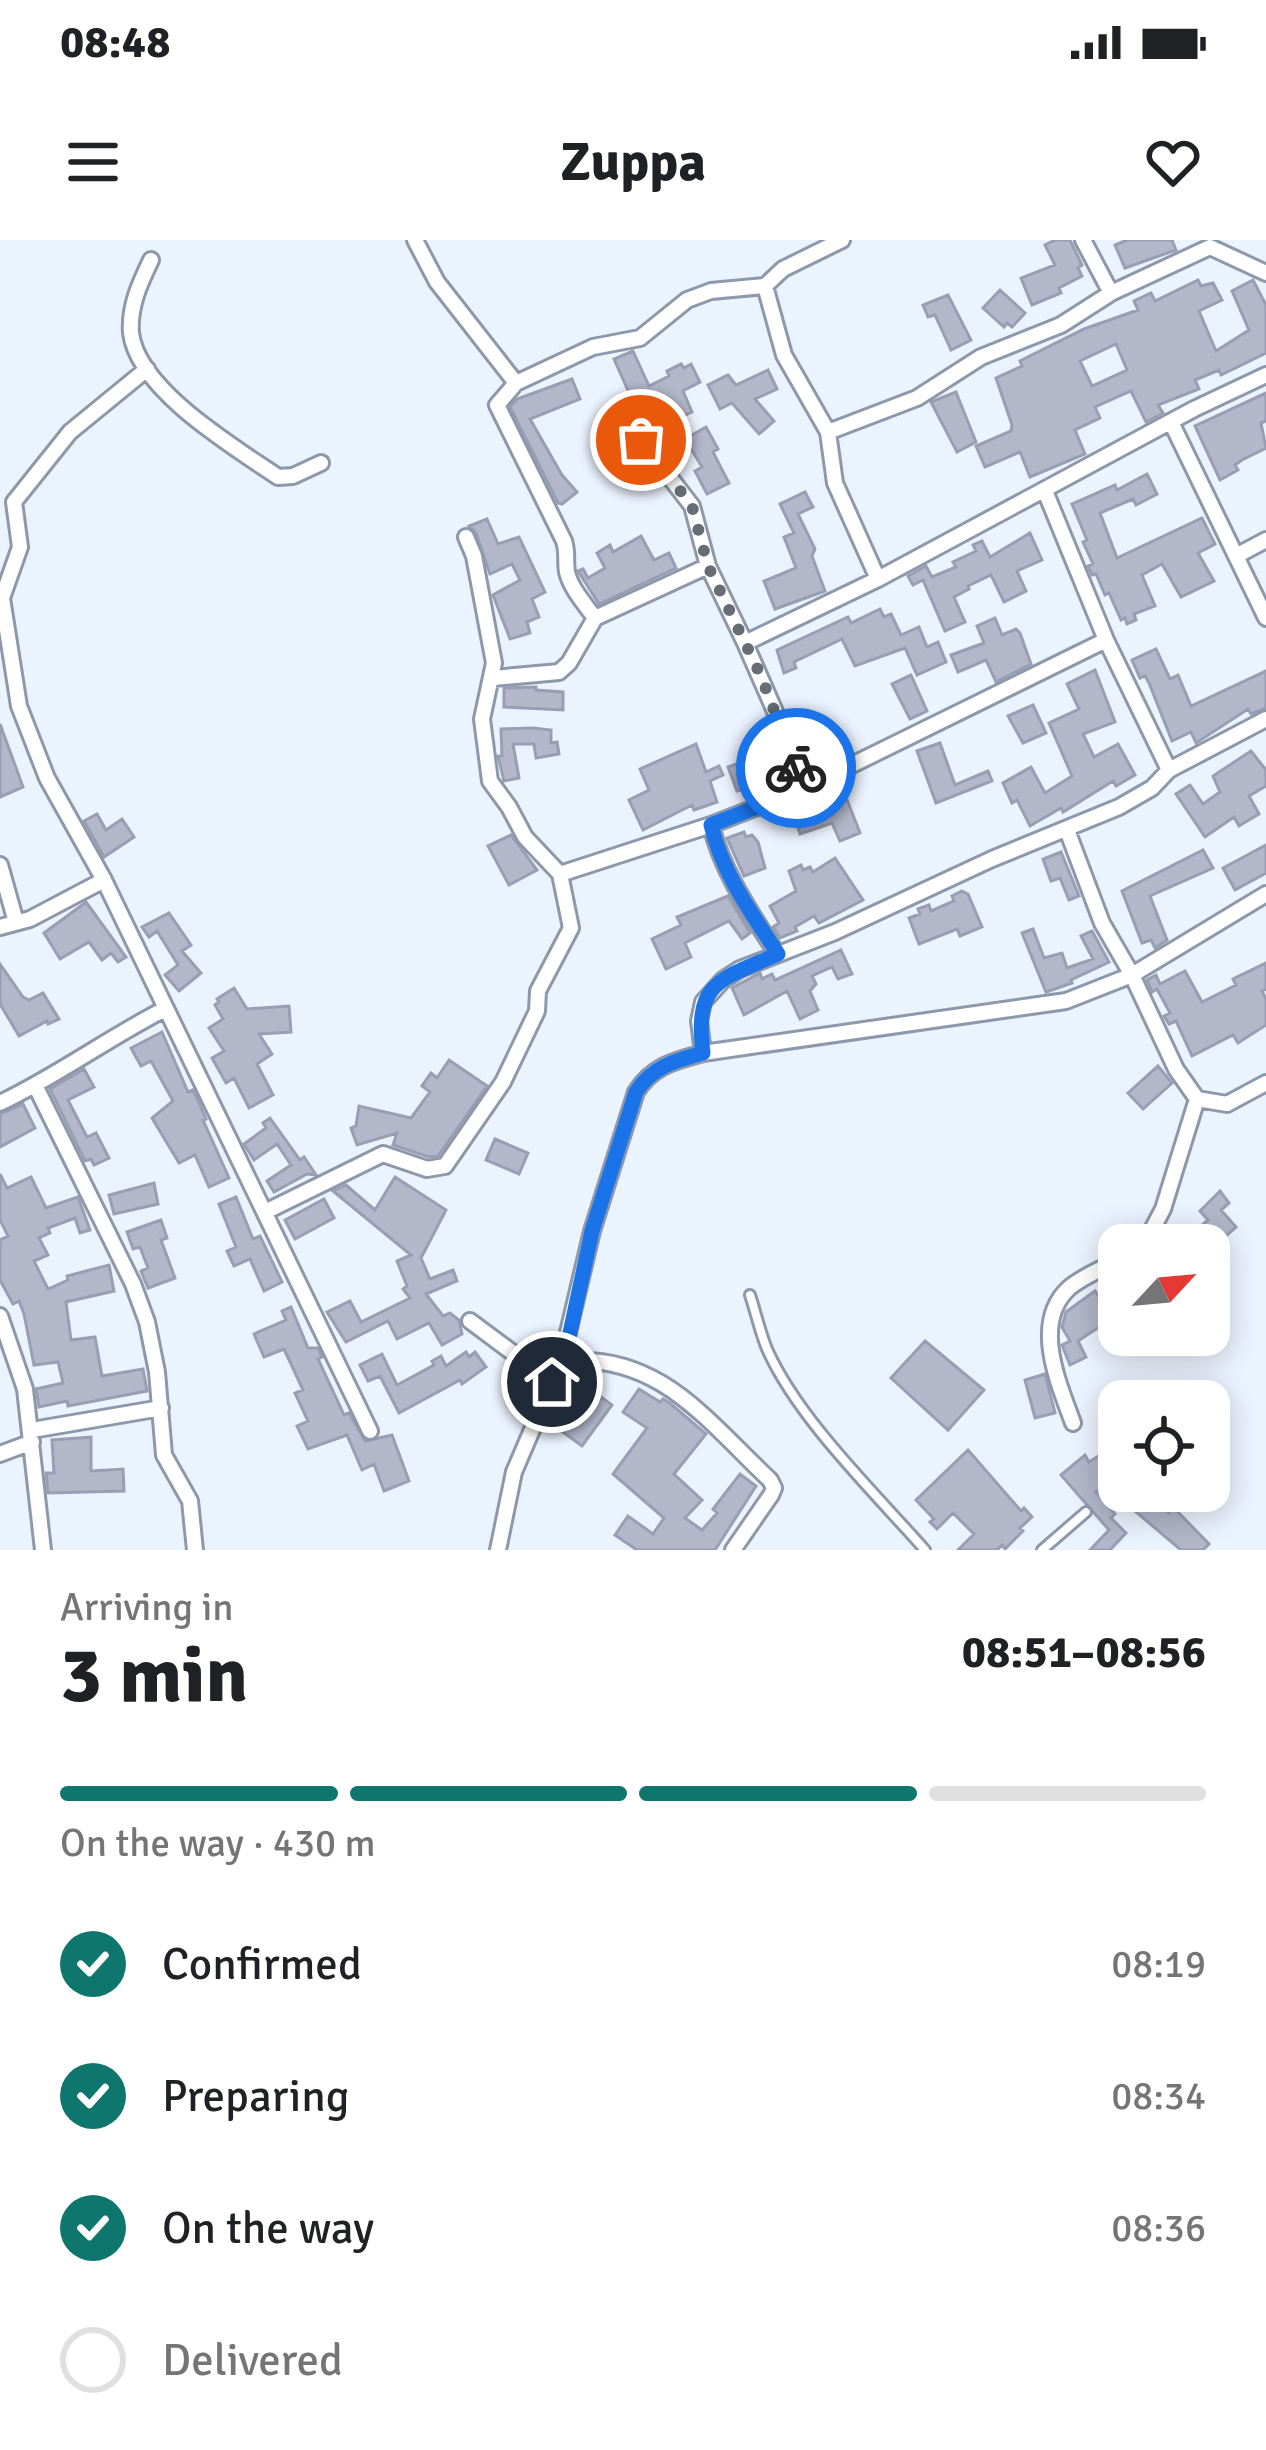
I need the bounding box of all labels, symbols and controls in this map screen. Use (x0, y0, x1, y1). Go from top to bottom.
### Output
text: 08:48 (60, 15, 170, 70)
icon: menu (60, 129, 126, 195)
text: Zuppa (560, 129, 706, 196)
icon: heart (1140, 129, 1206, 195)
pin (590, 389, 692, 491)
icon: bag (608, 407, 674, 473)
courier (736, 708, 856, 828)
icon: bike (763, 735, 829, 801)
north arrow (1098, 1224, 1230, 1356)
map controls (1098, 1224, 1230, 1512)
pin (501, 1331, 603, 1433)
icon: home (519, 1349, 585, 1415)
button: locate (1098, 1380, 1230, 1512)
text: Arriving in (60, 1583, 234, 1631)
text: 08:51–08:56 (962, 1625, 1206, 1680)
text: 3 min (60, 1628, 248, 1724)
text: On the way · 430 m (60, 1819, 376, 1867)
icon: check (60, 1931, 126, 1997)
text: Confirmed (162, 1937, 362, 1992)
text: 08:19 (1111, 1940, 1206, 1988)
icon: check (60, 2063, 126, 2129)
text: Preparing (162, 2069, 350, 2124)
text: 08:34 (1111, 2072, 1206, 2120)
icon: check (60, 2195, 126, 2261)
text: On the way (162, 2201, 374, 2256)
text: 08:36 (1111, 2204, 1206, 2252)
text: Delivered (162, 2333, 343, 2388)

